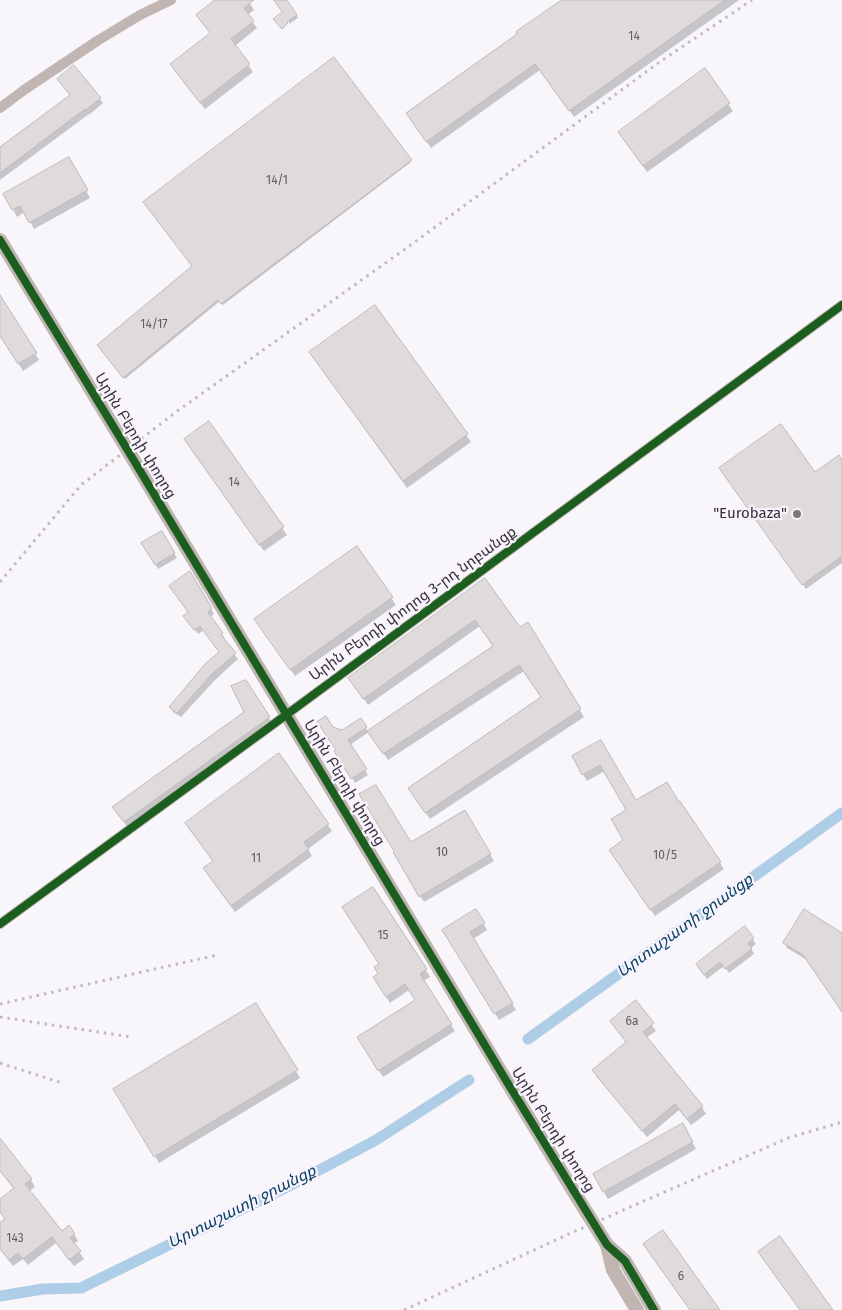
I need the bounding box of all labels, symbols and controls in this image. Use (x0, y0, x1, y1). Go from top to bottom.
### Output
house number: 14 (628, 30, 640, 44)
house number: 14/1 (266, 174, 288, 188)
house number: 14/17 (140, 318, 168, 332)
street label: Արին Բերդի փողոց (90, 370, 180, 502)
house number: 14 (228, 476, 240, 490)
place label: "Eurobaza" (713, 505, 787, 523)
marker: "Eurobaza" (791, 508, 803, 520)
street label: Արին Բերդի փողոց 3-րդ նրբանցք (306, 523, 520, 685)
street label: Արին Բերդի փողոց (299, 717, 389, 849)
house number: 10 (436, 846, 448, 860)
house number: 10/5 (653, 849, 677, 863)
house number: 11 (251, 852, 261, 866)
water label: Արտաշատի ջրանցք (613, 870, 757, 982)
house number: 15 (377, 929, 389, 943)
house number: 6a (626, 1015, 638, 1029)
street label: Արին Բերդի փողոց (507, 1064, 599, 1196)
water label: Արտաշատի ջրանցք (165, 1161, 319, 1253)
house number: 143 (6, 1232, 24, 1246)
house number: 6 (678, 1270, 684, 1284)

